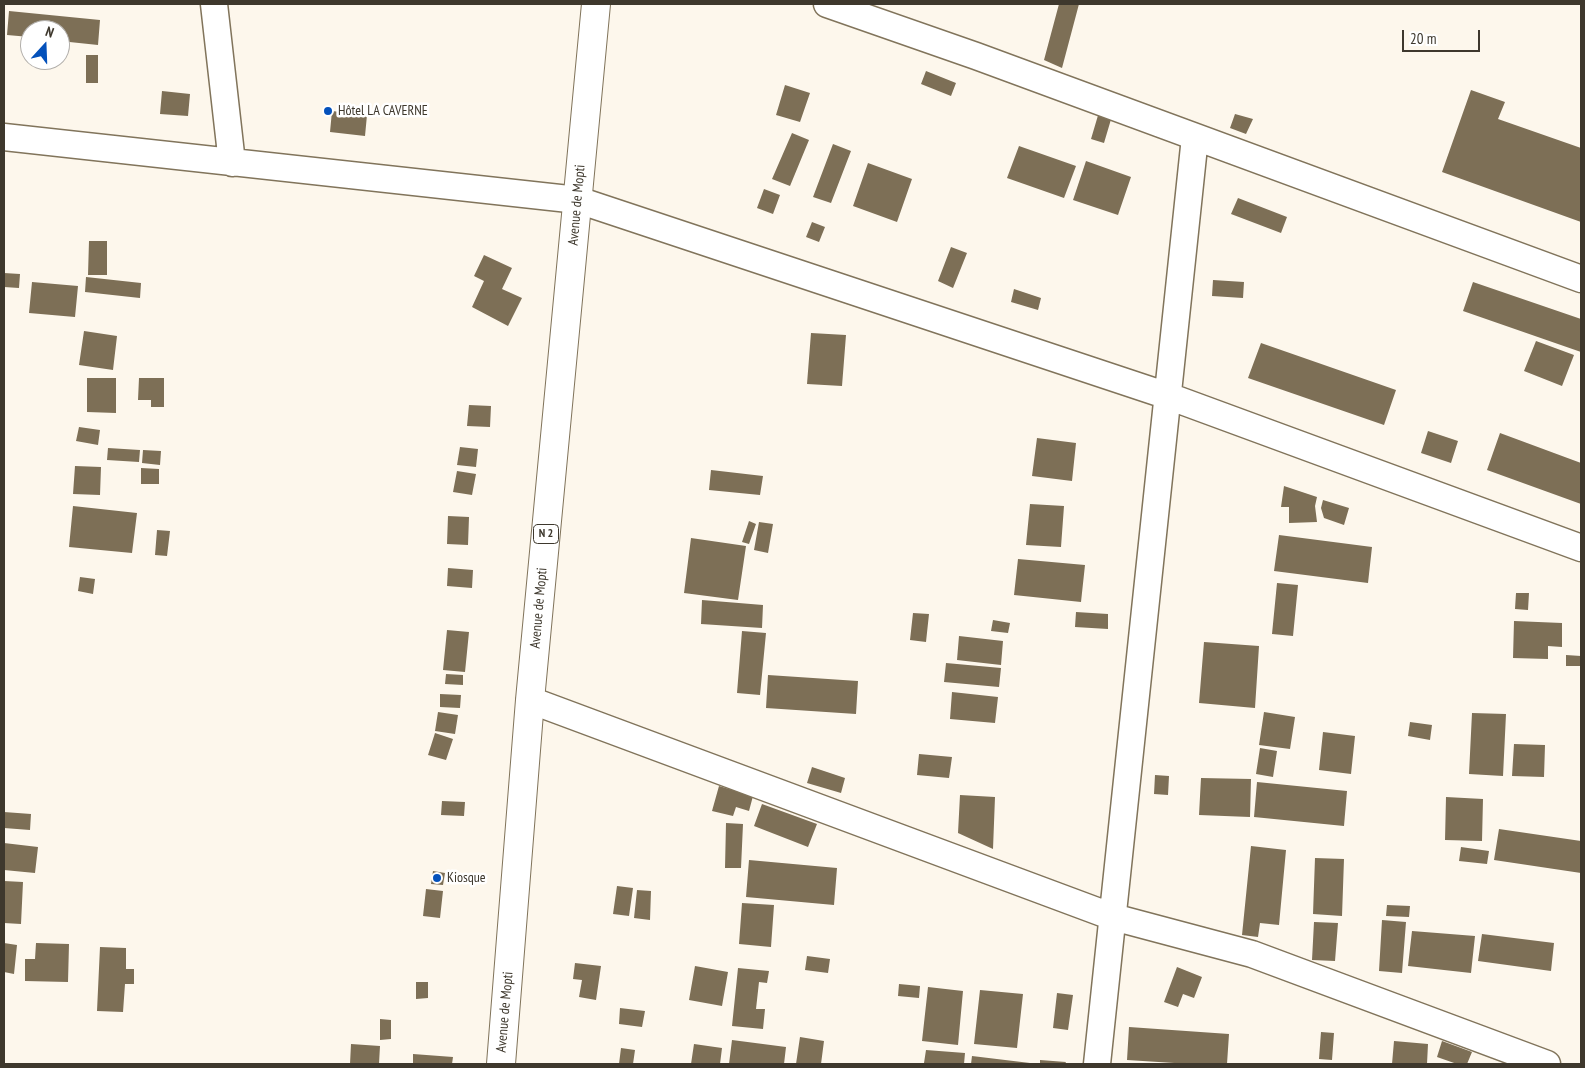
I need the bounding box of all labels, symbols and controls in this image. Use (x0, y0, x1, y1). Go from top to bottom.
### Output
north arrow (20, 20, 70, 70)
scale bar (1405, 20, 1482, 52)
text: N (43, 22, 56, 42)
text: 20 m (1410, 29, 1436, 48)
place label: Hôtel LA CAVERNE (338, 103, 428, 119)
marker: Hôtel LA CAVERNE (322, 105, 334, 117)
street label: Avenue de Mopti (565, 164, 589, 246)
road number: N 2 (534, 524, 558, 544)
street label: Avenue de Mopti (527, 567, 551, 649)
place label: Kiosque (447, 870, 486, 886)
marker: Kiosque (431, 872, 443, 884)
street label: Avenue de Mopti (493, 971, 517, 1053)

